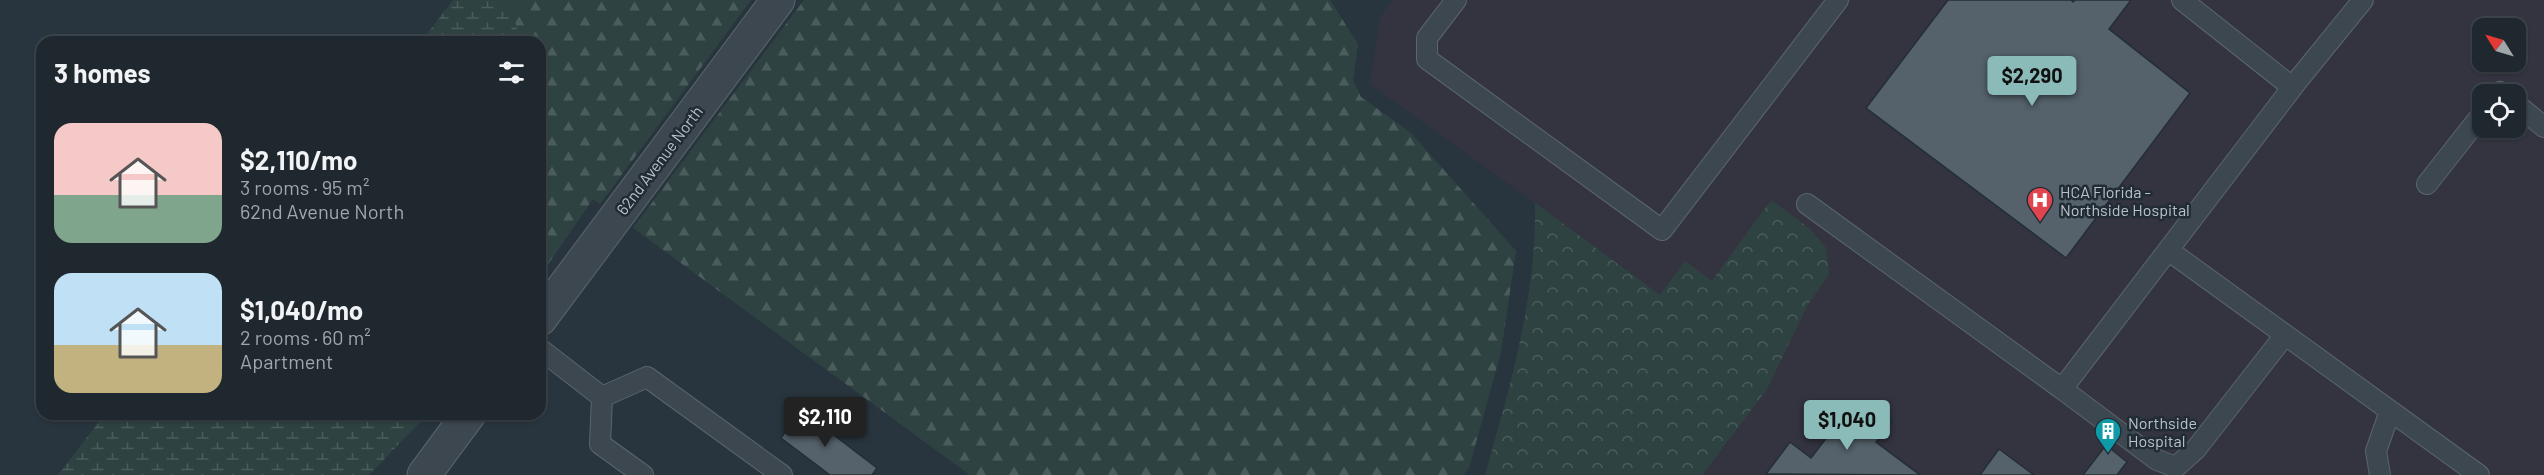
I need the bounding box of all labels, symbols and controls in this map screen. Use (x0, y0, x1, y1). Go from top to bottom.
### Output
north arrow (2472, 18, 2526, 72)
map controls (2472, 18, 2526, 138)
icon: filters (495, 56, 528, 89)
pin: $2,290 (1983, 56, 2081, 107)
text: 3 homes (54, 57, 151, 88)
text: $2,290 (2001, 63, 2063, 87)
button: locate (2472, 84, 2526, 138)
street label: 62nd Avenue North (612, 102, 706, 218)
text: $2,110/mo (240, 144, 357, 175)
icon: home (102, 147, 174, 219)
text: 3 rooms · 95 m² (240, 175, 369, 199)
place label: HCA Florida - Northside Hospital (2060, 182, 2190, 219)
hospital icon: HCA Florida - Northside Hospital (2025, 185, 2055, 223)
text: 62nd Avenue North (240, 199, 404, 223)
text: $1,040/mo (240, 294, 363, 325)
icon: home (102, 297, 174, 369)
text: 2 rooms · 60 m² (240, 325, 371, 349)
text: Apartment (240, 349, 333, 373)
pin: $2,110 (776, 397, 874, 448)
pin: $1,040 (1798, 400, 1896, 451)
text: $2,110 (798, 404, 852, 428)
text: $1,040 (1818, 407, 1876, 431)
place label: Northside Hospital (2128, 413, 2197, 450)
building icon: Northside Hospital (2093, 416, 2123, 454)

